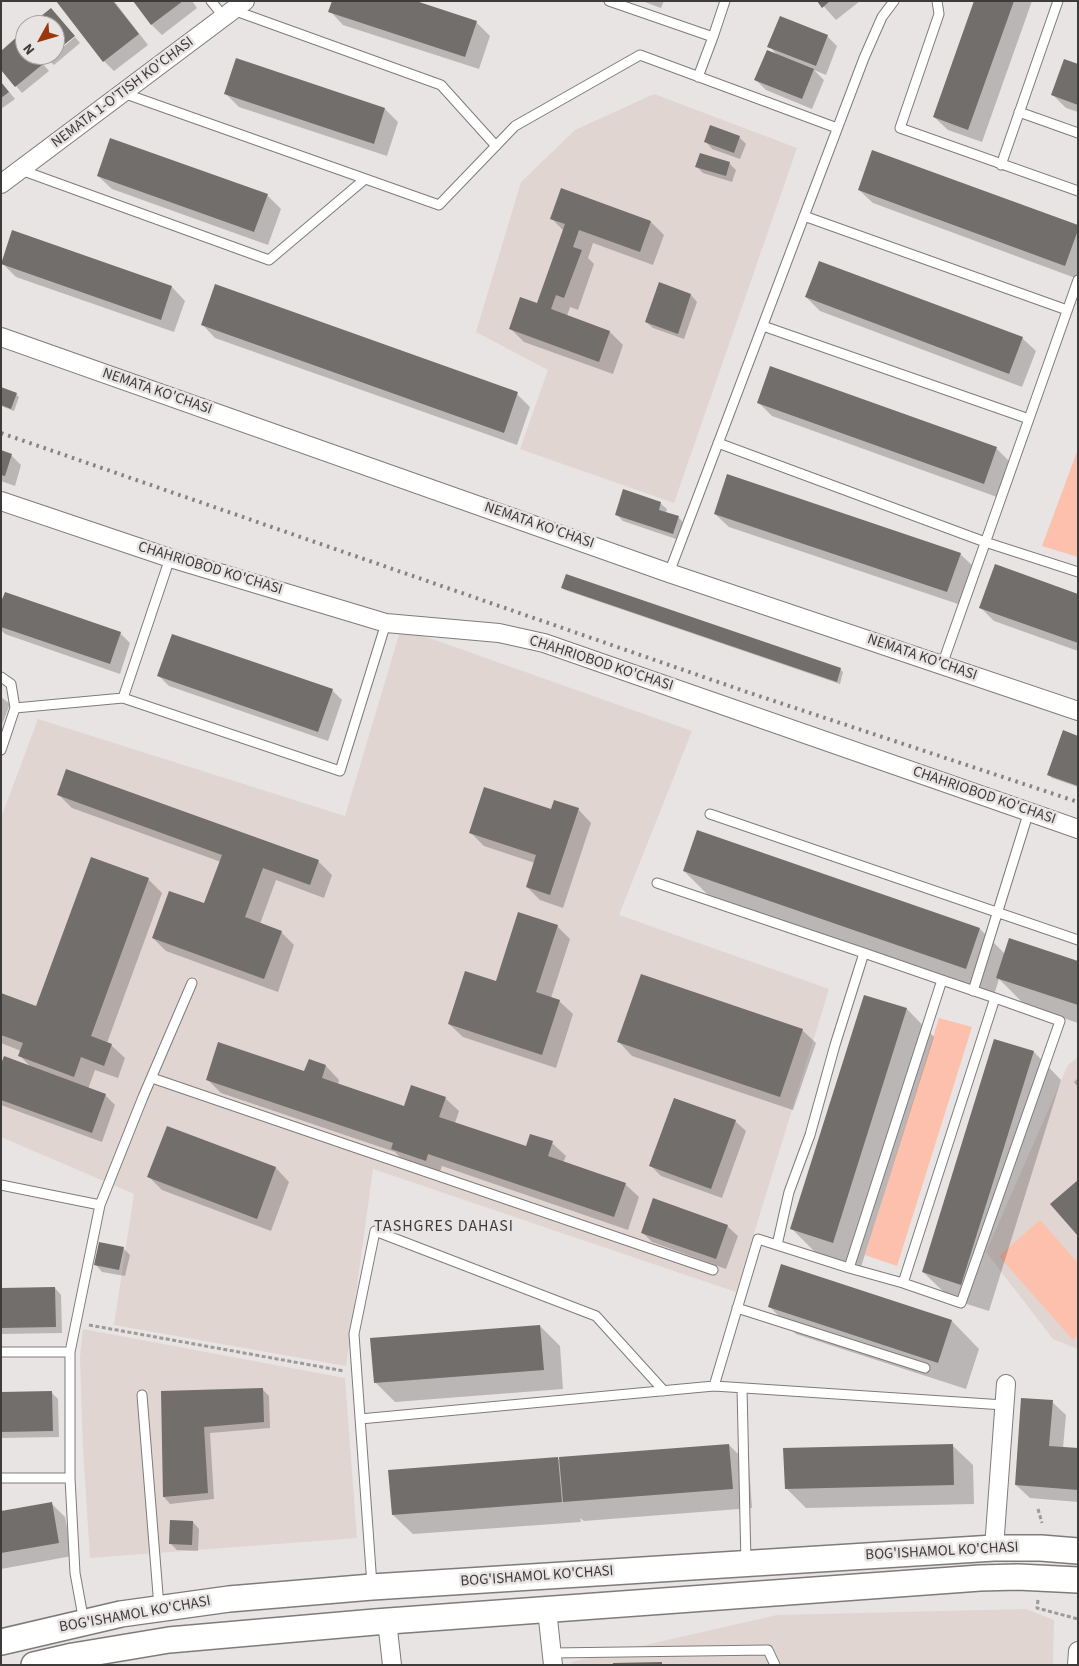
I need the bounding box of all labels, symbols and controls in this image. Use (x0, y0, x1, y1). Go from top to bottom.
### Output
north arrow (15, 15, 65, 65)
street label: NEMATA 1-O'TISH KO'CHASI (48, 34, 198, 152)
text: N (18, 39, 40, 59)
street label: NEMATA KO'CHASI (100, 365, 214, 419)
street label: NEMATA KO'CHASI (482, 499, 596, 553)
street label: CHAHRIOBOD KO'CHASI (136, 538, 284, 600)
street label: NEMATA KO'CHASI (865, 631, 979, 685)
street label: CHAHRIOBOD KO'CHASI (527, 632, 675, 696)
street label: CHAHRIOBOD KO'CHASI (910, 763, 1058, 829)
district label: TASHGRES DAHASI (372, 1217, 516, 1237)
street label: BOG'ISHAMOL KO'CHASI (865, 1539, 1019, 1565)
street label: BOG'ISHAMOL KO'CHASI (460, 1563, 614, 1591)
street label: BOG'ISHAMOL KO'CHASI (58, 1593, 212, 1637)

